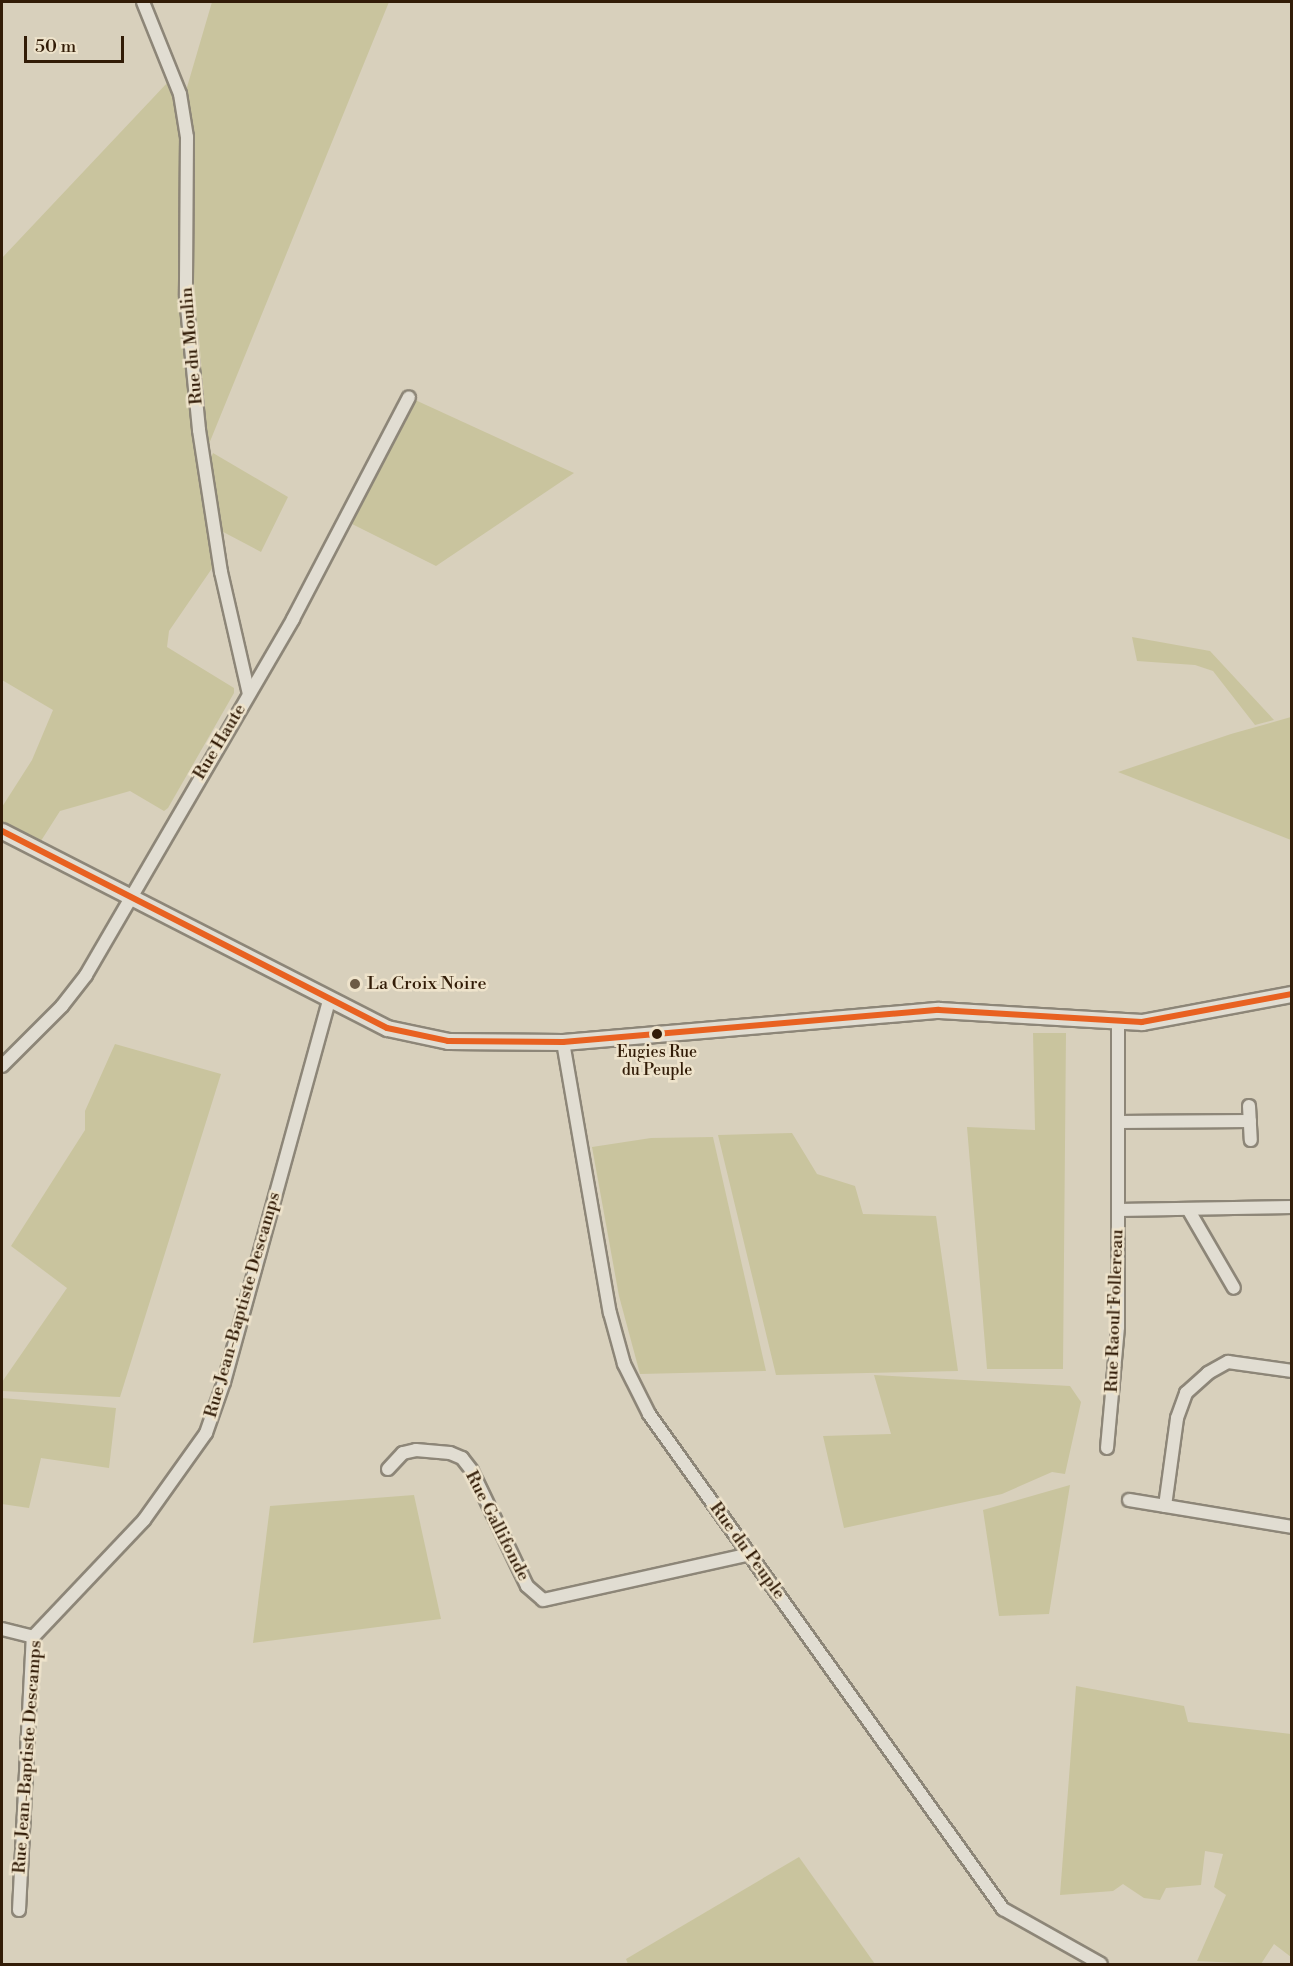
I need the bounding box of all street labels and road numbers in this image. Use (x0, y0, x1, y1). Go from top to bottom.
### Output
street label: Rue du Moulin (176, 286, 208, 406)
street label: Rue Haute (189, 700, 251, 784)
street label: Rue Jean-Baptiste Descamps (200, 1190, 286, 1420)
street label: Rue Raoul Follereau (1101, 1229, 1129, 1393)
street label: Rue Gallifonde (460, 1467, 534, 1585)
street label: Rue du Peuple (704, 1498, 790, 1604)
street label: Rue Jean-Baptiste Descamps (9, 1640, 47, 1874)

